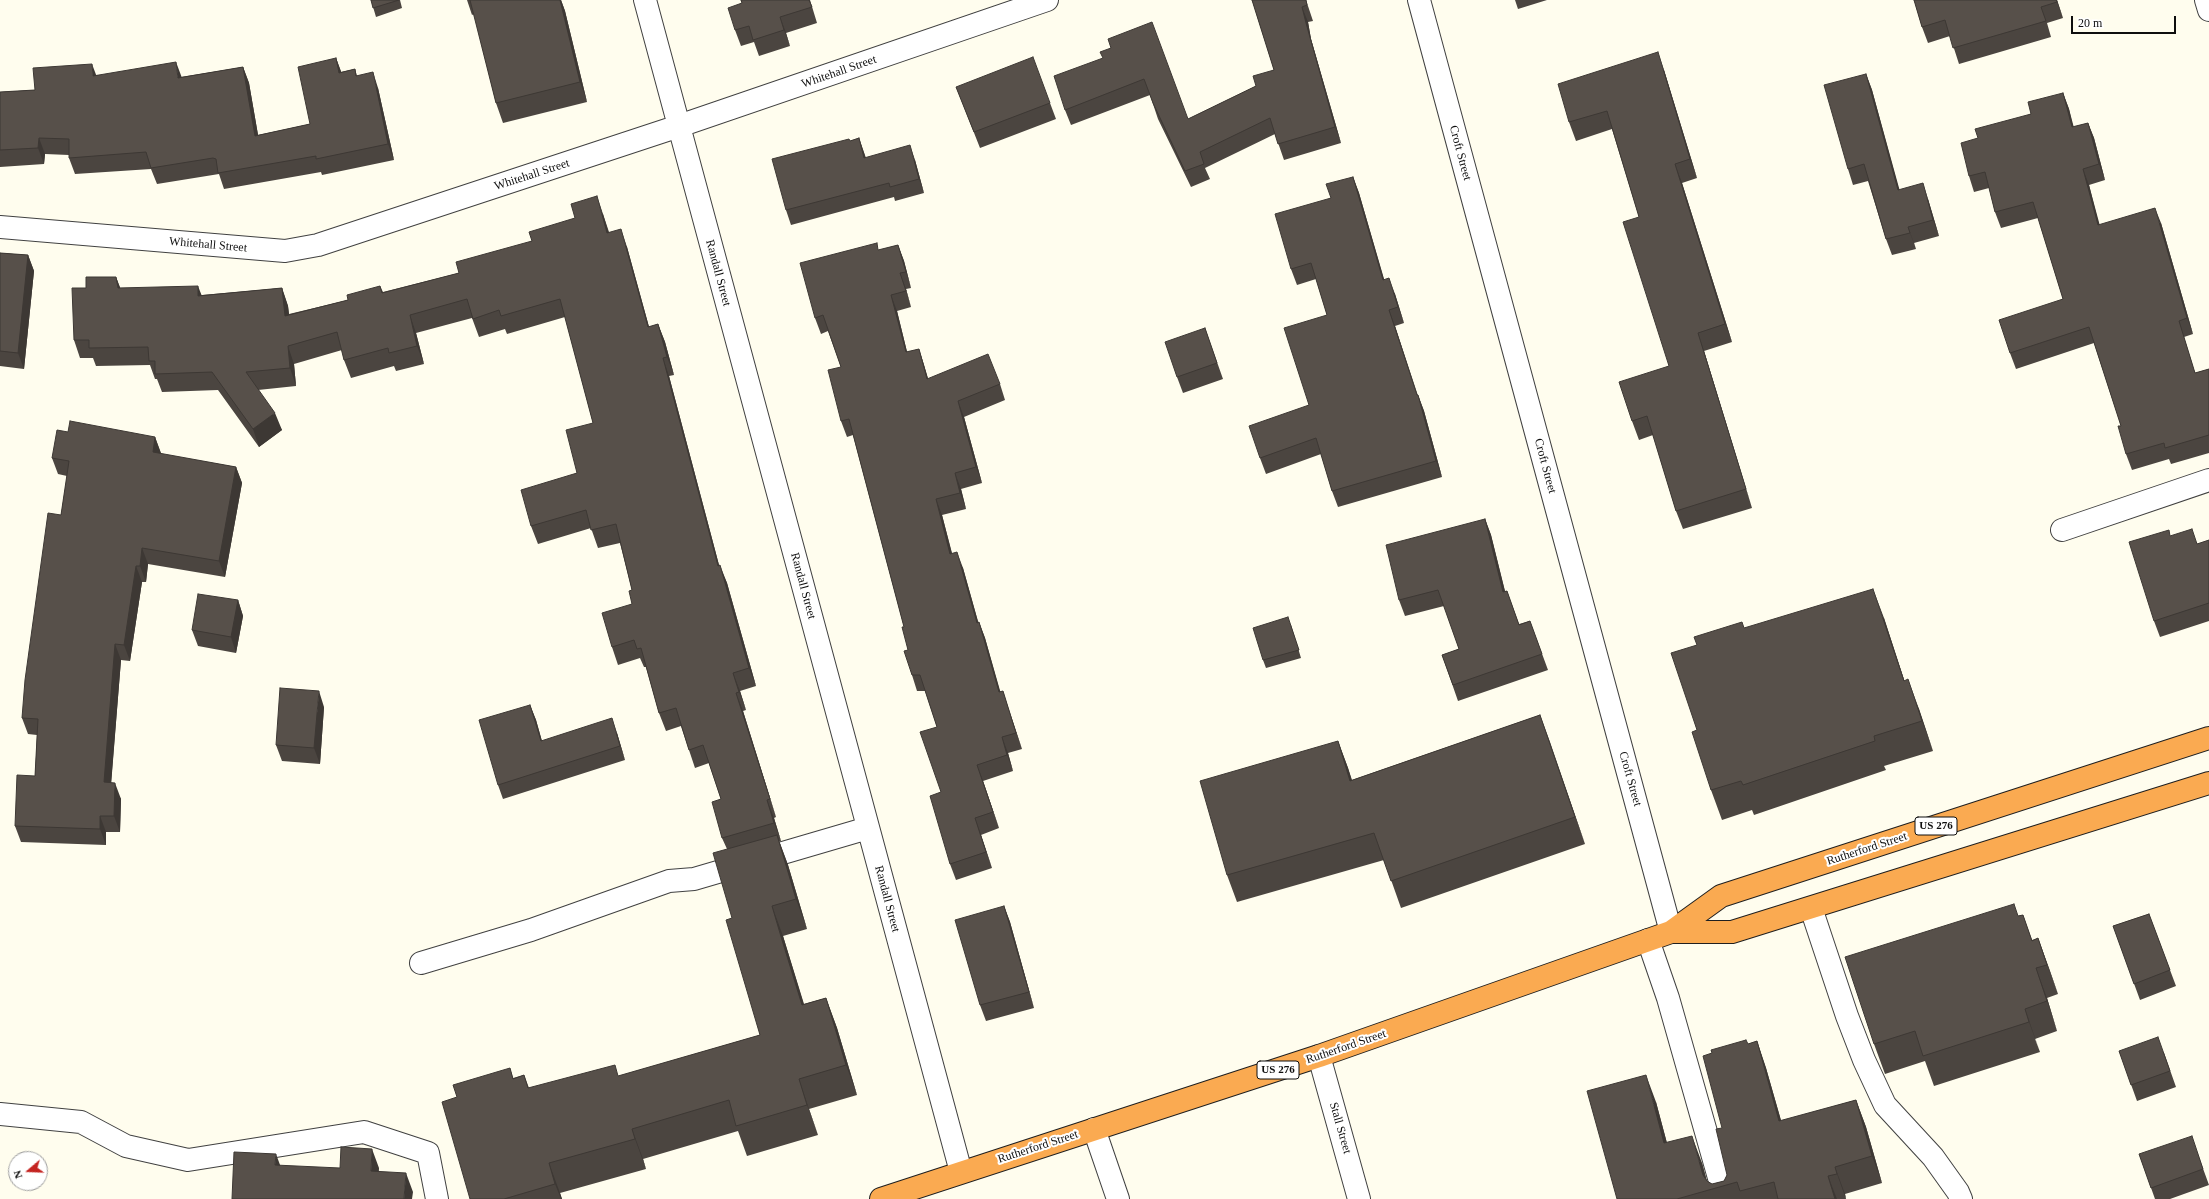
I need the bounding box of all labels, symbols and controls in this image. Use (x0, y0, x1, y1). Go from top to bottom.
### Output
scale bar (2073, 8, 2178, 34)
text: 20 m (2078, 16, 2102, 30)
street label: Whitehall Street (800, 52, 878, 92)
street label: Croft Street (1446, 124, 1474, 182)
street label: Whitehall Street (493, 156, 571, 194)
street label: Whitehall Street (168, 234, 248, 256)
street label: Randall Street (702, 238, 734, 308)
street label: Croft Street (1531, 437, 1559, 495)
street label: Randall Street (787, 551, 819, 621)
street label: Croft Street (1615, 750, 1645, 808)
road number: US 276 (1915, 817, 1957, 835)
street label: Rutherford Street (1825, 829, 1909, 869)
street label: Randall Street (871, 864, 903, 934)
street label: Rutherford Street (1304, 1027, 1388, 1067)
road number: US 276 (1257, 1061, 1299, 1079)
street label: Stall Street (1326, 1101, 1354, 1155)
street label: Rutherford Street (996, 1127, 1080, 1167)
north arrow (8, 1151, 48, 1191)
text: N (11, 1169, 25, 1180)

